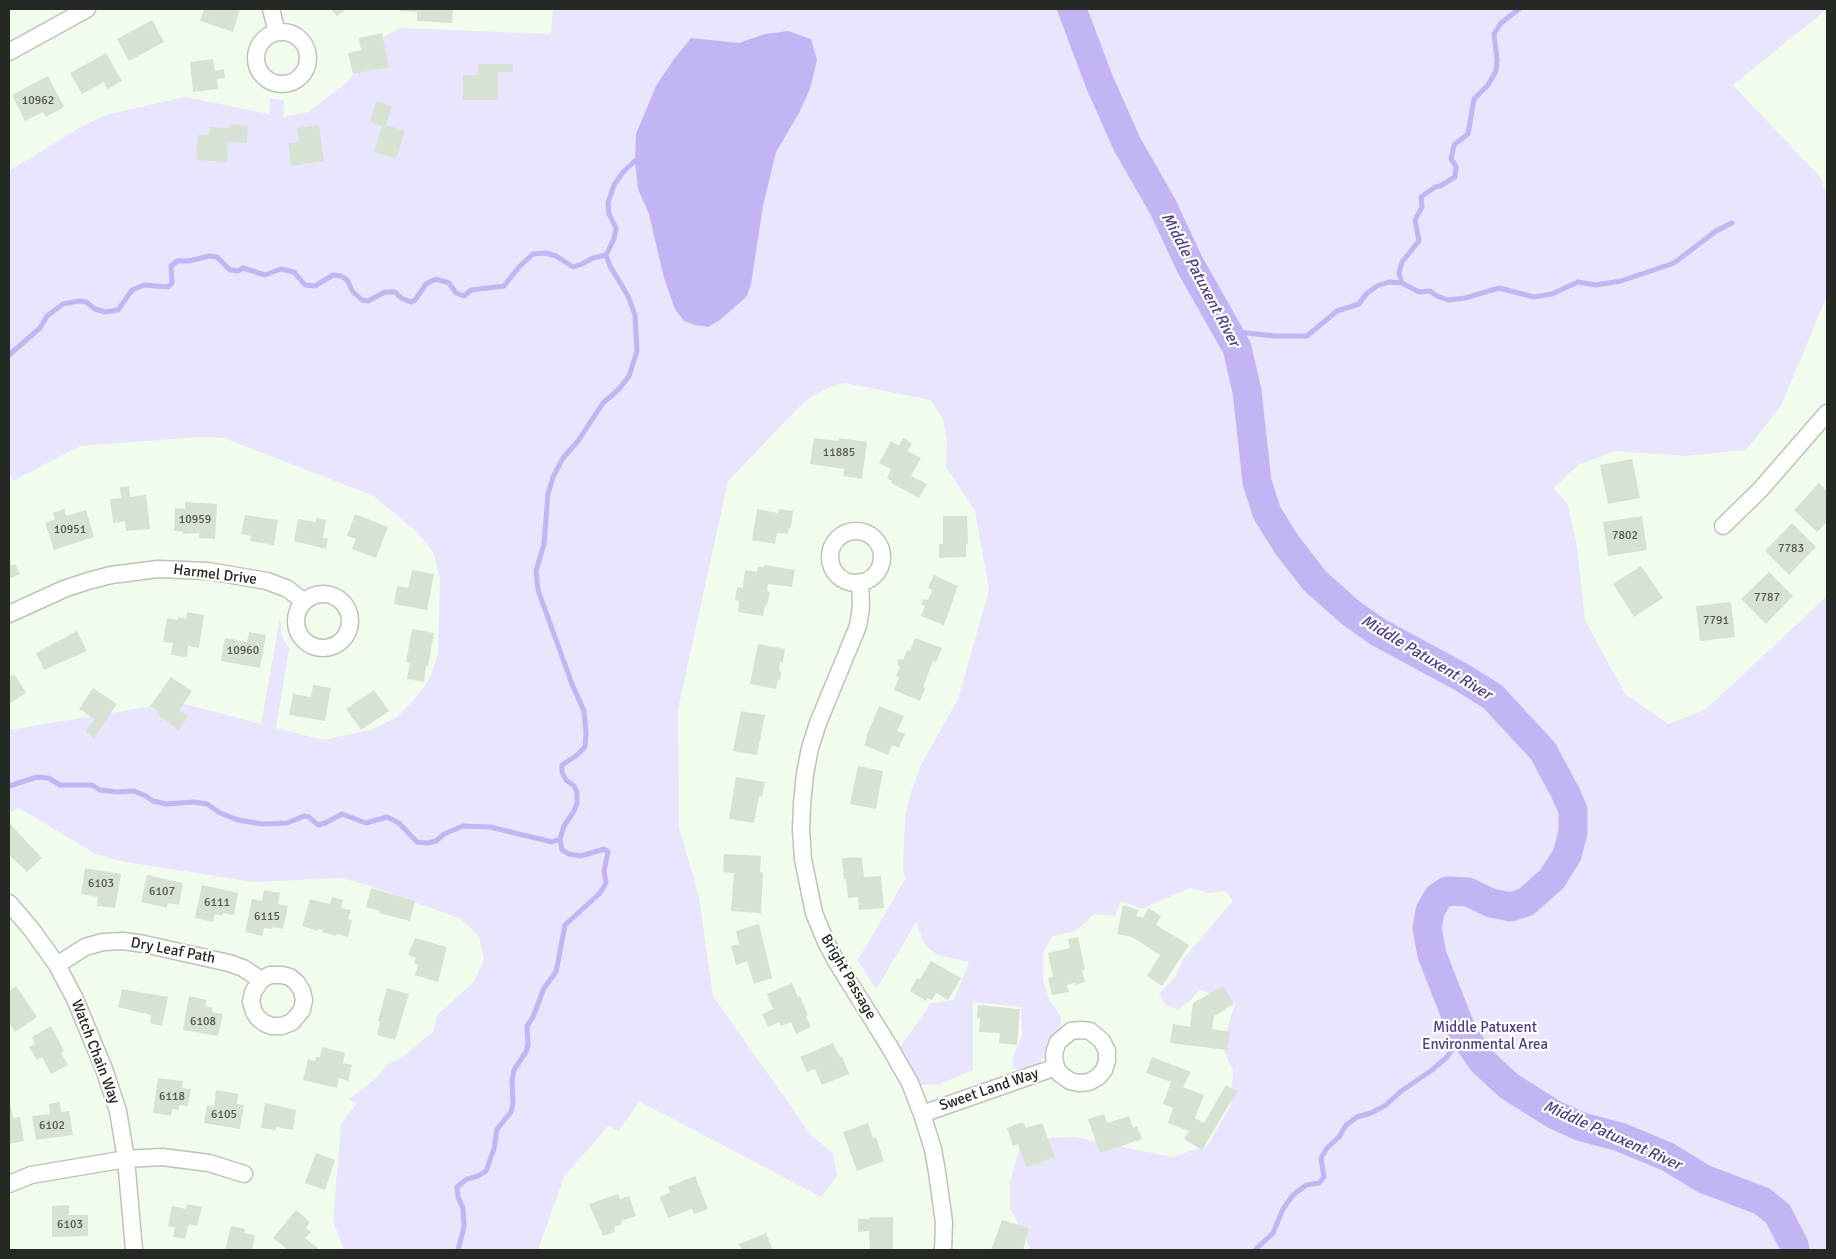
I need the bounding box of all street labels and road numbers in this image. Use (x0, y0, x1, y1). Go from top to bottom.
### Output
street label: Harmel Drive (172, 561, 258, 589)
street label: Bright Passage (816, 931, 880, 1023)
street label: Dry Leaf Path (129, 934, 217, 968)
street label: Watch Chain Way (67, 997, 123, 1107)
street label: Sweet Land Way (937, 1065, 1041, 1115)

